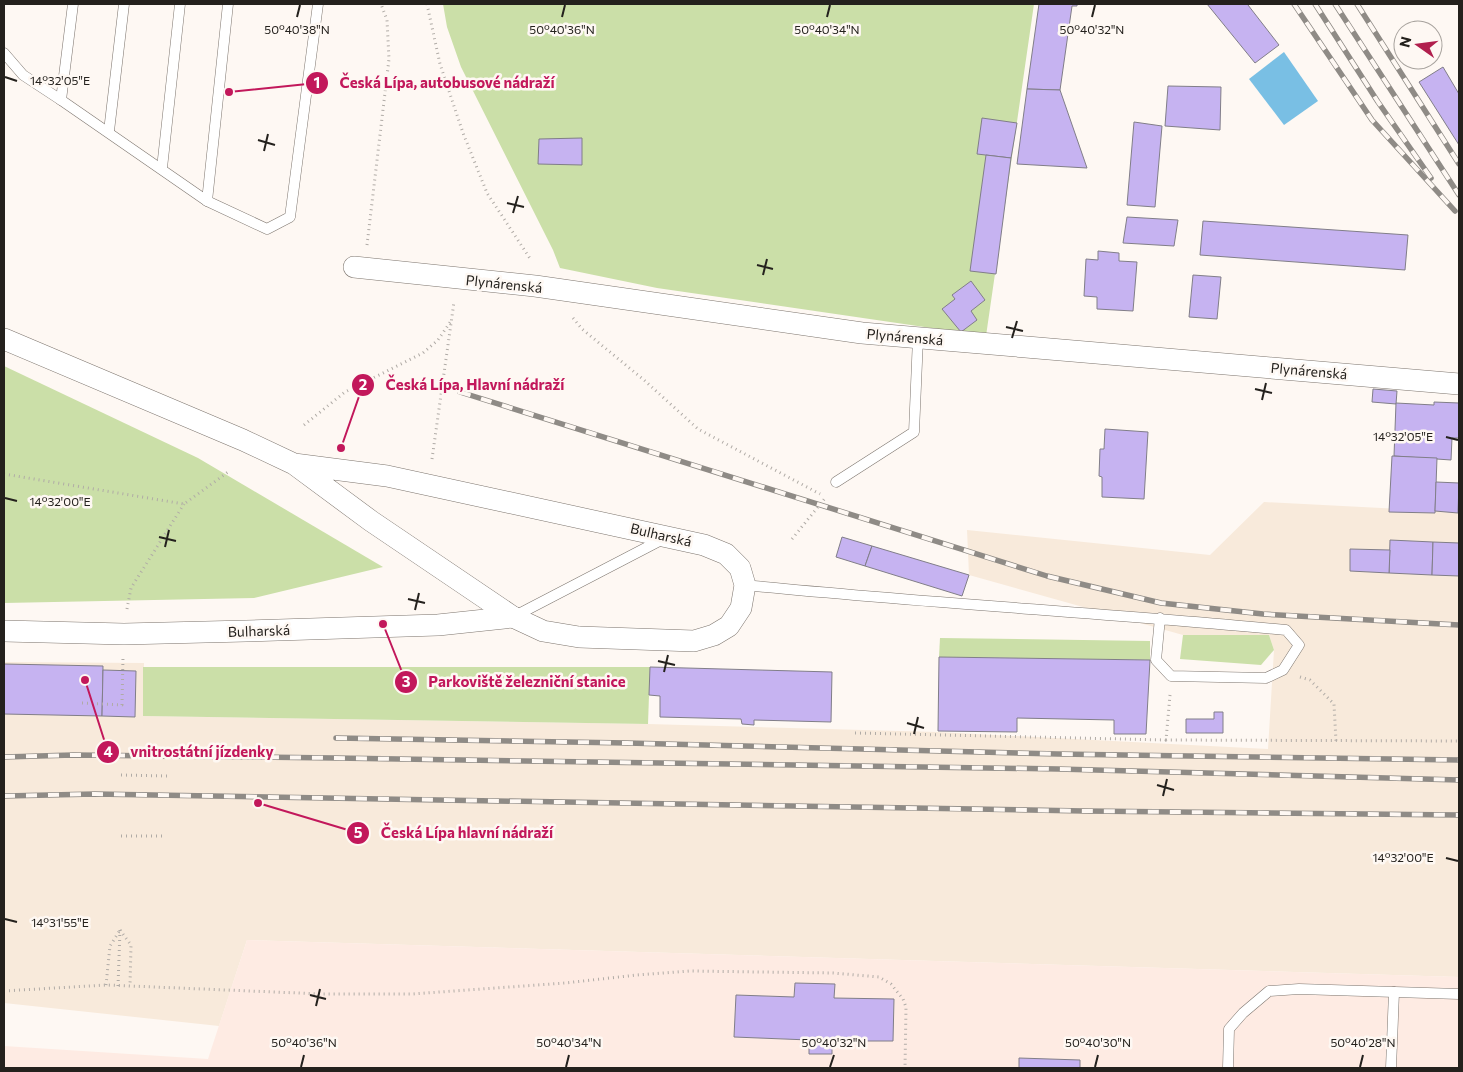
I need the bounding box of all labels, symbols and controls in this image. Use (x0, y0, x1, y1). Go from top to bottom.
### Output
north arrow (1393, 20, 1443, 70)
text: 50°40'38"N (264, 22, 330, 36)
text: 50°40'36"N (529, 22, 595, 36)
text: 50°40'34"N (794, 22, 860, 36)
text: 50°40'32"N (1060, 22, 1124, 36)
text: N (1395, 35, 1414, 49)
callout: Česká Lípa, autobusové nádraží (305, 68, 565, 98)
text: Česká Lípa, autobusové nádraží (339, 72, 555, 91)
text: 14°32'05"E (30, 73, 90, 87)
text: 1 (314, 73, 320, 91)
street label: Plynárenská (465, 271, 543, 296)
street label: Plynárenská (866, 325, 944, 348)
street label: Plynárenská (1270, 359, 1348, 382)
callout: Česká Lípa, Hlavní nádraží (351, 370, 574, 400)
text: Česká Lípa, Hlavní nádraží (386, 374, 565, 393)
text: 2 (359, 375, 367, 393)
text: 14°32'05"E (1373, 429, 1433, 443)
text: 14°32'00"E (29, 494, 91, 508)
street label: Bulharská (629, 519, 693, 550)
street label: Bulharská (228, 621, 290, 640)
callout: Parkoviště železniční stanice (393, 667, 636, 697)
text: 3 (402, 672, 411, 690)
text: Parkoviště železniční stanice (428, 672, 626, 690)
callout: vnitrostátní jízdenky (96, 737, 284, 767)
text: 4 (103, 742, 113, 760)
text: vnitrostátní jízdenky (130, 742, 275, 760)
callout: Česká Lípa hlavní nádraží (345, 818, 563, 848)
text: Česká Lípa hlavní nádraží (381, 822, 554, 841)
text: 5 (354, 823, 363, 841)
text: 14°32'00"E (1372, 850, 1434, 864)
text: 14°31'55"E (31, 915, 89, 929)
text: 50°40'36"N (271, 1035, 337, 1049)
text: 50°40'34"N (536, 1035, 602, 1049)
text: 50°40'32"N (802, 1035, 866, 1049)
text: 50°40'30"N (1065, 1035, 1131, 1049)
text: 50°40'28"N (1330, 1035, 1396, 1049)

